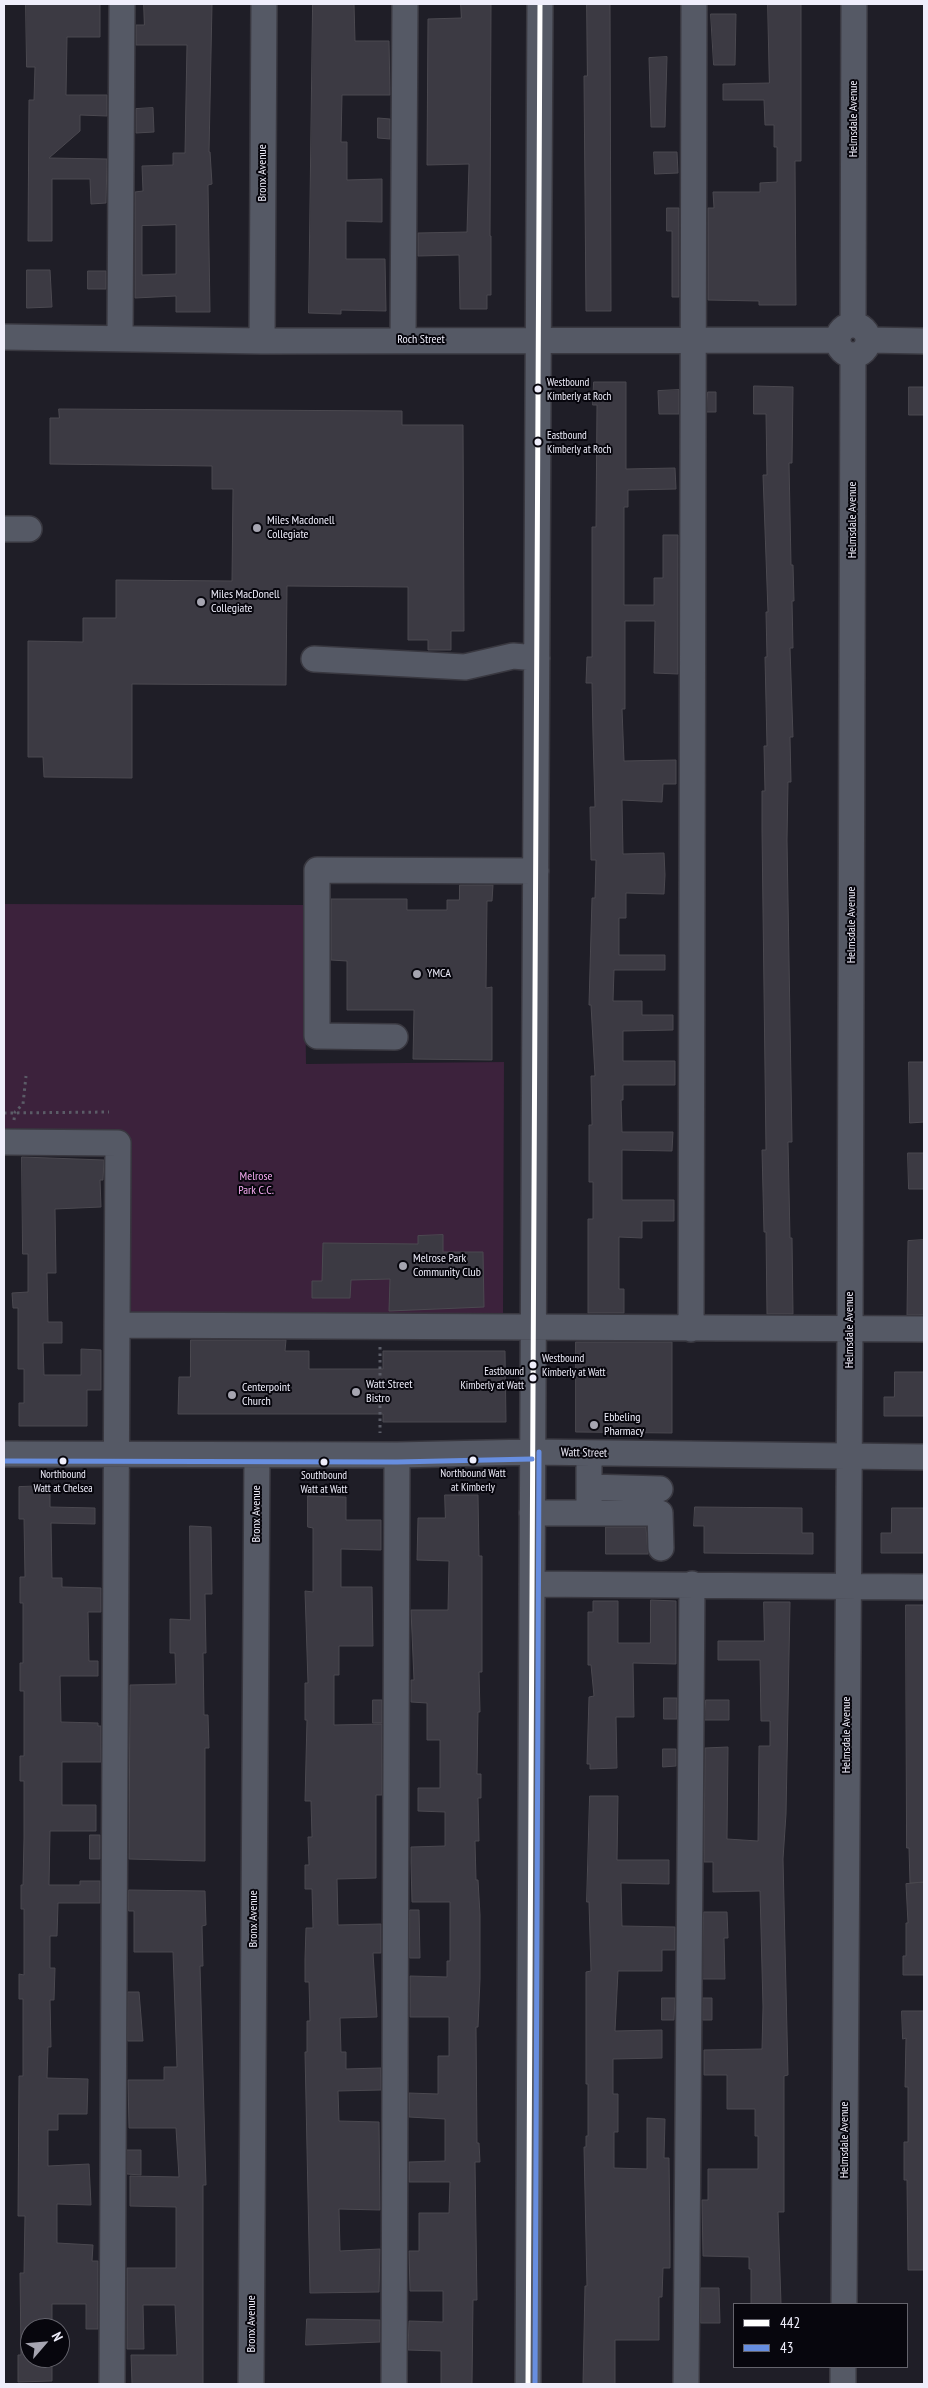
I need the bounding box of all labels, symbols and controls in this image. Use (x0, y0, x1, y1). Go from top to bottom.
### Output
street label: Helmsdale Avenue (847, 81, 861, 157)
street label: Bronx Avenue (256, 144, 270, 202)
street label: Roch Street (397, 333, 445, 347)
place label: Westbound Kimberly at Roch (547, 376, 611, 402)
marker: Westbound Kimberly at Roch (533, 384, 543, 394)
place label: Eastbound Kimberly at Roch (547, 429, 611, 455)
marker: Eastbound Kimberly at Roch (533, 437, 543, 447)
street label: Helmsdale Avenue (846, 482, 860, 558)
place label: Miles Macdonell Collegiate (267, 514, 335, 542)
marker: Miles Macdonell Collegiate (251, 522, 263, 534)
place label: Miles MacDonell Collegiate (211, 588, 280, 616)
marker: Miles MacDonell Collegiate (195, 596, 207, 608)
street label: Helmsdale Avenue (845, 887, 859, 963)
place label: YMCA (427, 967, 451, 981)
marker: YMCA (411, 968, 423, 980)
park label: Melrose Park C.C. (238, 1170, 274, 1198)
place label: Melrose Park Community Club (413, 1252, 481, 1280)
marker: Melrose Park Community Club (397, 1260, 409, 1272)
street label: Helmsdale Avenue (843, 1292, 857, 1368)
place label: Westbound Kimberly at Watt (542, 1352, 606, 1378)
marker: Westbound Kimberly at Watt (528, 1360, 538, 1370)
place label: Eastbound Kimberly at Watt (460, 1365, 524, 1391)
marker: Eastbound Kimberly at Watt (528, 1373, 538, 1383)
place label: Watt Street Bistro (366, 1378, 412, 1406)
place label: Centerpoint Church (242, 1381, 290, 1409)
marker: Watt Street Bistro (350, 1386, 362, 1398)
marker: Centerpoint Church (226, 1389, 238, 1401)
place label: Ebbeling Pharmacy (604, 1411, 644, 1439)
marker: Ebbeling Pharmacy (588, 1419, 600, 1431)
street label: Watt Street (561, 1445, 607, 1461)
marker: Northbound Watt at Kimberly (468, 1455, 478, 1465)
marker: Northbound Watt at Chelsea (58, 1456, 68, 1466)
marker: Southbound Watt at Watt (319, 1457, 329, 1467)
place label: Northbound Watt at Kimberly (440, 1467, 506, 1493)
place label: Northbound Watt at Chelsea (33, 1468, 93, 1494)
place label: Southbound Watt at Watt (300, 1469, 348, 1495)
street label: Bronx Avenue (250, 1485, 264, 1543)
street label: Helmsdale Avenue (840, 1697, 854, 1773)
street label: Bronx Avenue (247, 1890, 261, 1948)
street label: Helmsdale Avenue (838, 2102, 852, 2178)
street label: Bronx Avenue (245, 2295, 259, 2353)
legend (733, 2303, 908, 2368)
text: 442 (780, 2313, 800, 2332)
north arrow (20, 2318, 70, 2368)
text: N (48, 2329, 67, 2344)
text: 43 (780, 2338, 794, 2357)

